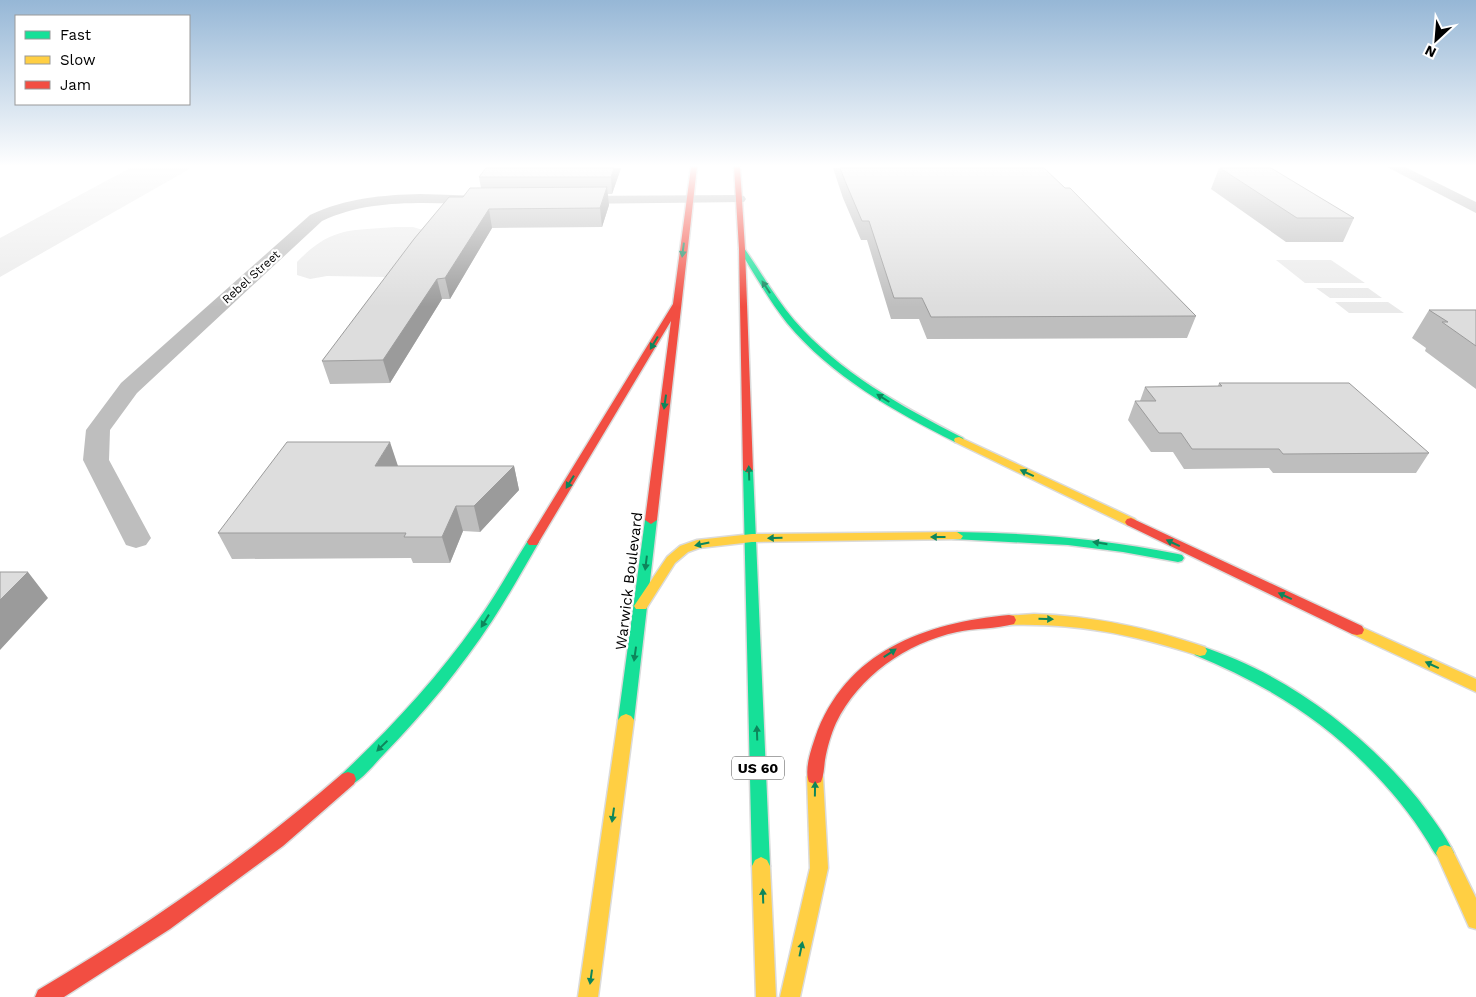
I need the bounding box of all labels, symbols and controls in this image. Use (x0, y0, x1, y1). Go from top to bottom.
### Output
legend (15, 15, 190, 105)
north arrow (1411, 15, 1461, 65)
text: Fast (60, 26, 92, 44)
text: N (1422, 42, 1438, 61)
text: Slow (60, 51, 96, 69)
text: Jam (60, 76, 91, 94)
one-way arrow (679, 243, 687, 259)
street label: Rebel Street (219, 248, 283, 306)
one-way arrow (762, 280, 771, 293)
one-way arrow (650, 337, 659, 350)
one-way arrow (876, 393, 889, 402)
one-way arrow (661, 394, 669, 410)
one-way arrow (744, 464, 752, 480)
one-way arrow (1020, 469, 1034, 477)
one-way arrow (565, 476, 575, 489)
street label: Warwick Boulevard (612, 511, 646, 651)
one-way arrow (930, 533, 946, 541)
one-way arrow (767, 534, 783, 542)
one-way arrow (1092, 538, 1108, 546)
one-way arrow (1166, 539, 1180, 547)
one-way arrow (694, 541, 710, 549)
one-way arrow (642, 556, 650, 572)
one-way arrow (1278, 591, 1292, 599)
one-way arrow (480, 614, 490, 628)
one-way arrow (1038, 615, 1054, 623)
one-way arrow (630, 647, 638, 663)
one-way arrow (883, 649, 897, 658)
one-way arrow (1425, 661, 1439, 669)
one-way arrow (752, 725, 760, 741)
one-way arrow (376, 740, 388, 752)
road number: US 60 (732, 756, 784, 780)
one-way arrow (811, 781, 819, 797)
one-way arrow (609, 808, 617, 824)
one-way arrow (758, 888, 766, 904)
one-way arrow (797, 942, 805, 957)
one-way arrow (587, 969, 595, 985)

